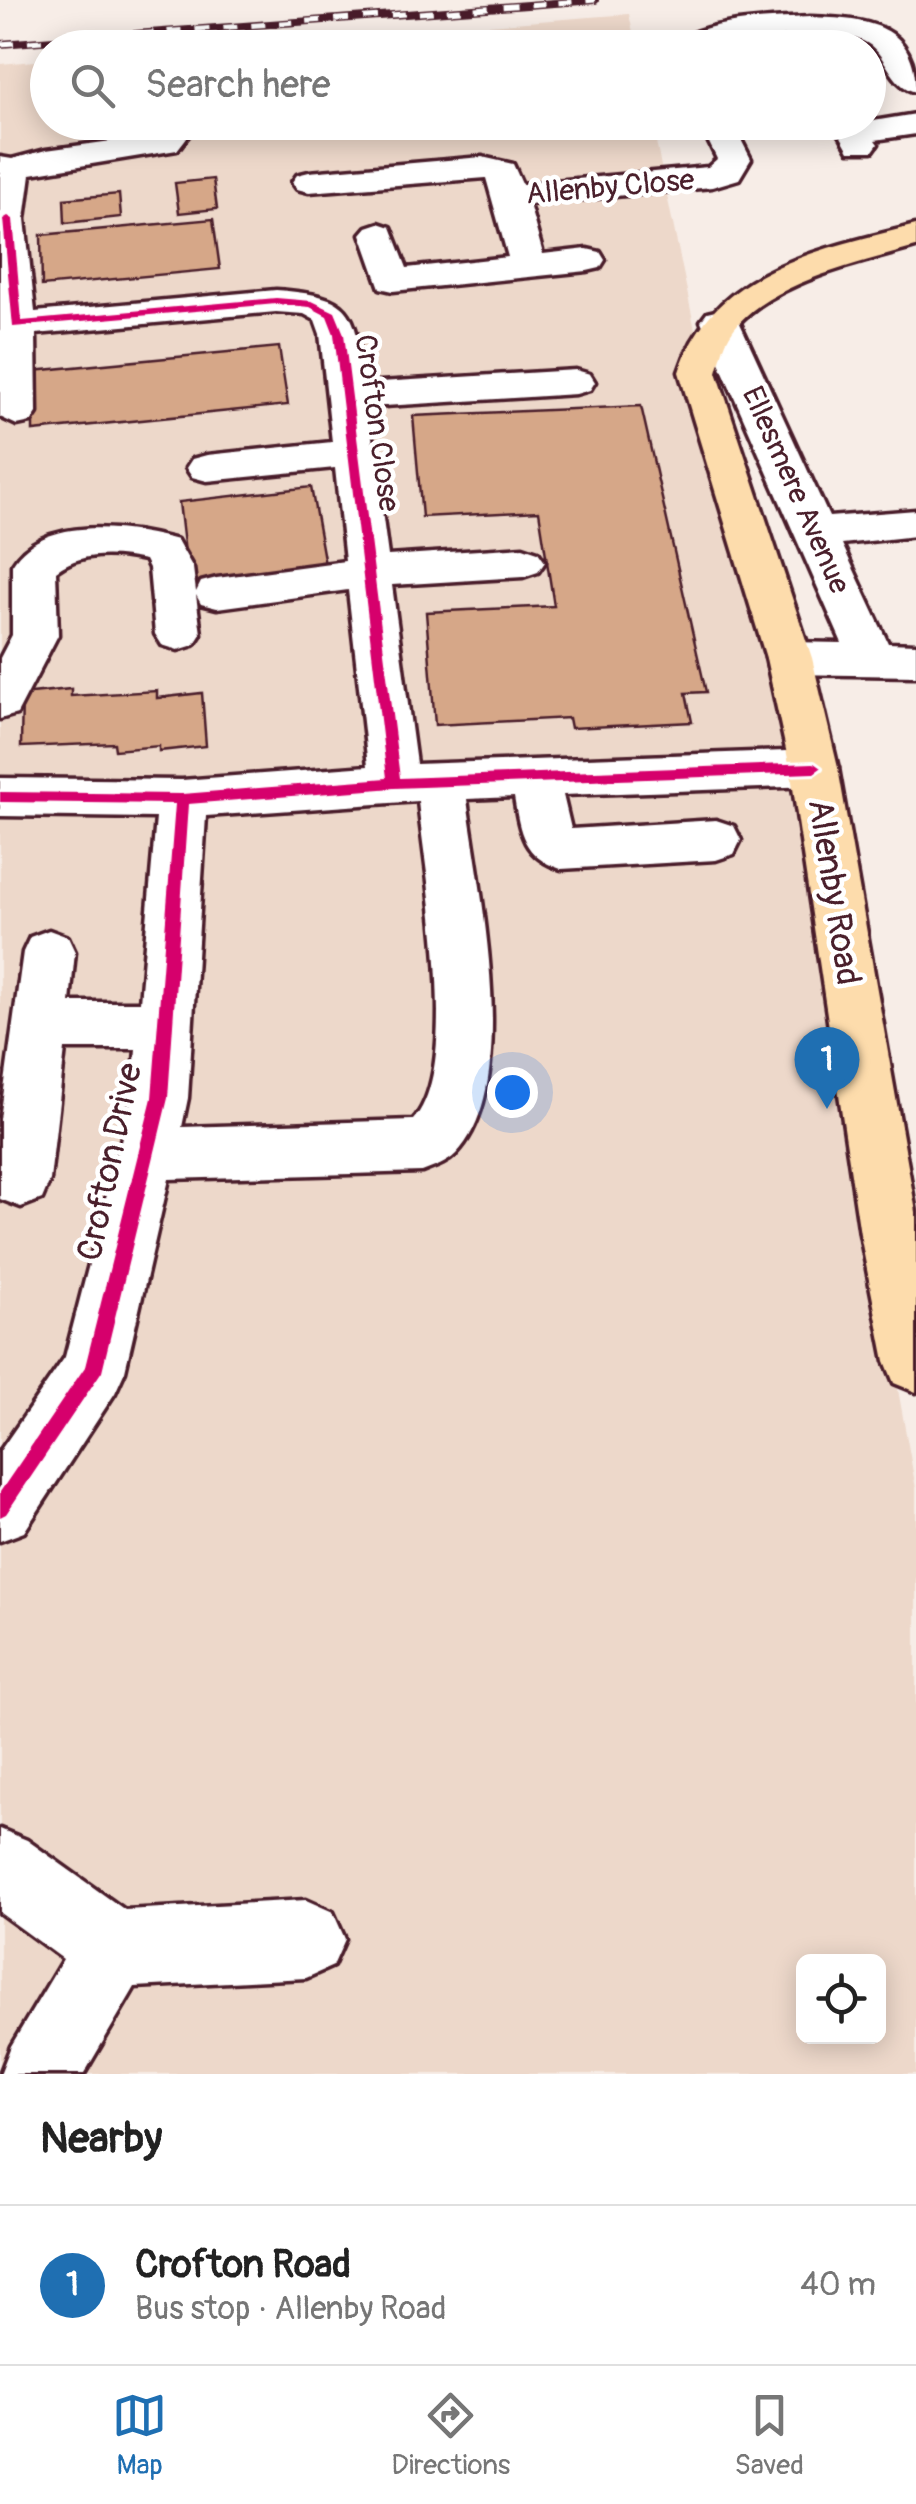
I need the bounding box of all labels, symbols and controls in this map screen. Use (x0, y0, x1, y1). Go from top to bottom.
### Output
search box (30, 30, 886, 140)
icon: search (65, 58, 120, 113)
text: Search here (145, 61, 331, 109)
street label: Allenby Close (524, 161, 696, 213)
street label: Crofton Close (346, 332, 408, 514)
street label: Ellesmere Avenue (734, 381, 858, 600)
street label: Allenby Road (798, 796, 870, 988)
pin: 1 (794, 1026, 860, 1109)
street label: Crofton Drive (68, 1059, 152, 1265)
your location (487, 1067, 538, 1118)
map controls (796, 1954, 886, 2044)
button: locate (796, 1954, 886, 2044)
text: Nearby (40, 2113, 162, 2165)
text: Crofton Road (135, 2241, 351, 2289)
text: 1 (66, 2265, 79, 2305)
text: 40 m (800, 2265, 876, 2305)
text: Bus stop · Allenby Road (135, 2289, 446, 2329)
tab: Map (112, 2388, 167, 2483)
tab: Directions (391, 2388, 510, 2483)
tab: Saved (734, 2388, 804, 2483)

